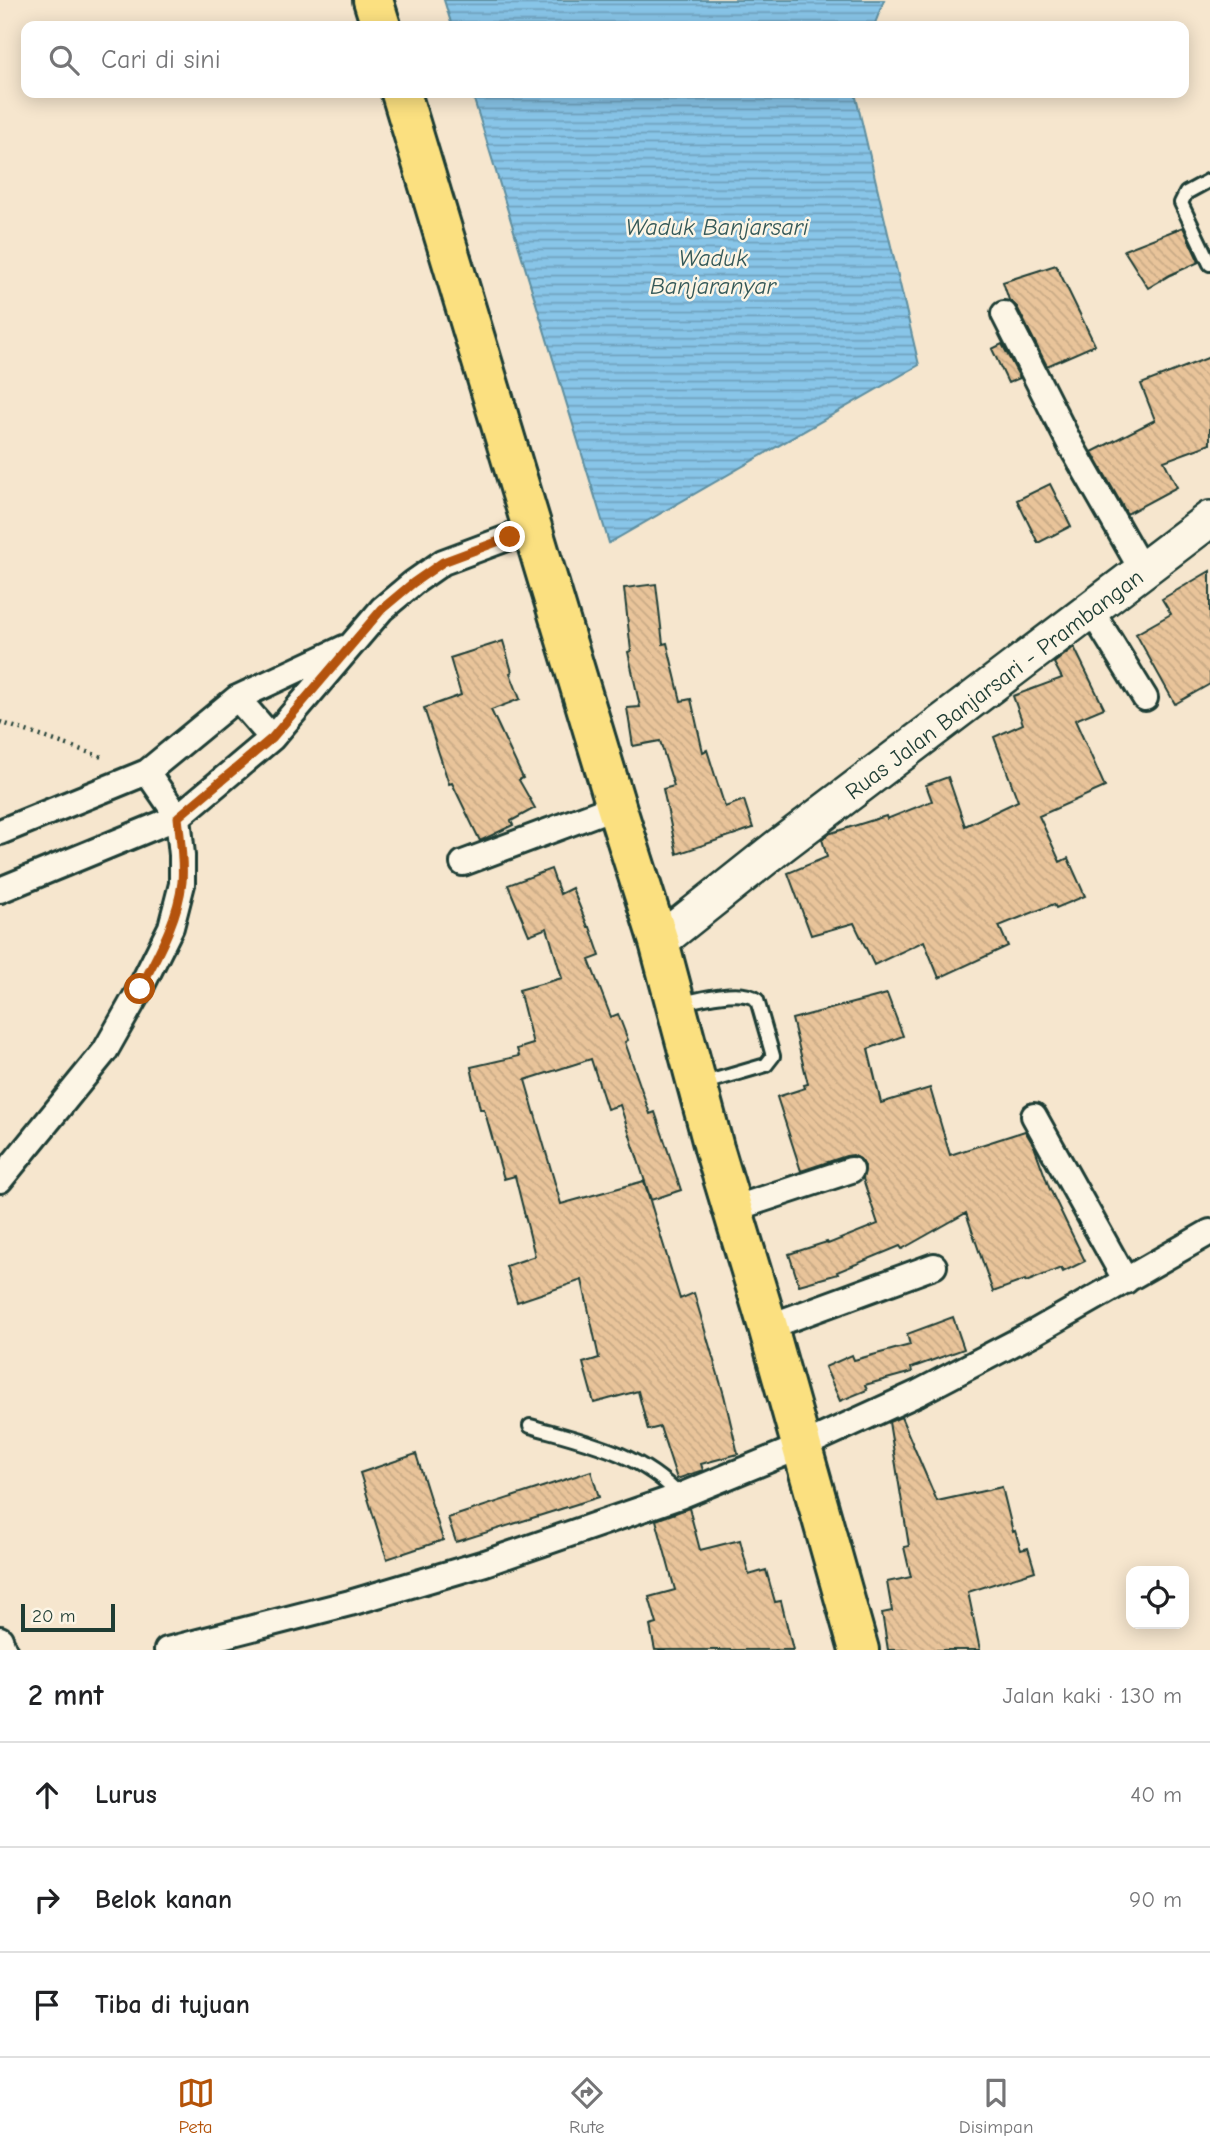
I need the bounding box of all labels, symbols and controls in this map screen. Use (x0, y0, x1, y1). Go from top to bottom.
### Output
search box (21, 21, 1189, 98)
icon: search (45, 41, 83, 79)
text: Cari di sini (101, 45, 221, 75)
water label: Waduk Banjarsari (625, 213, 809, 241)
water label: Waduk Banjaranyar (650, 244, 778, 300)
route end (494, 521, 525, 552)
street label: Ruas Jalan Banjarsari - Prambangan (840, 563, 1149, 805)
route start (124, 973, 155, 1004)
map controls (1126, 1566, 1189, 1629)
button: locate (1126, 1566, 1189, 1629)
scale bar (21, 1601, 116, 1633)
text: 20 m (32, 1605, 76, 1627)
text: 2 mnt (28, 1678, 104, 1713)
text: Jalan kaki · 130 m (1003, 1682, 1182, 1709)
icon: ahead (28, 1776, 66, 1814)
text: Lurus (95, 1780, 157, 1810)
text: 40 m (1130, 1781, 1182, 1808)
icon: right (28, 1881, 66, 1919)
text: Belok kanan (95, 1885, 232, 1915)
text: 90 m (1129, 1886, 1182, 1913)
icon: arrive (28, 1986, 66, 2024)
text: Tiba di tujuan (95, 1990, 250, 2020)
tab: Peta (177, 2074, 215, 2138)
tab: Rute (568, 2074, 606, 2138)
tab: Disimpan (959, 2074, 1033, 2138)

